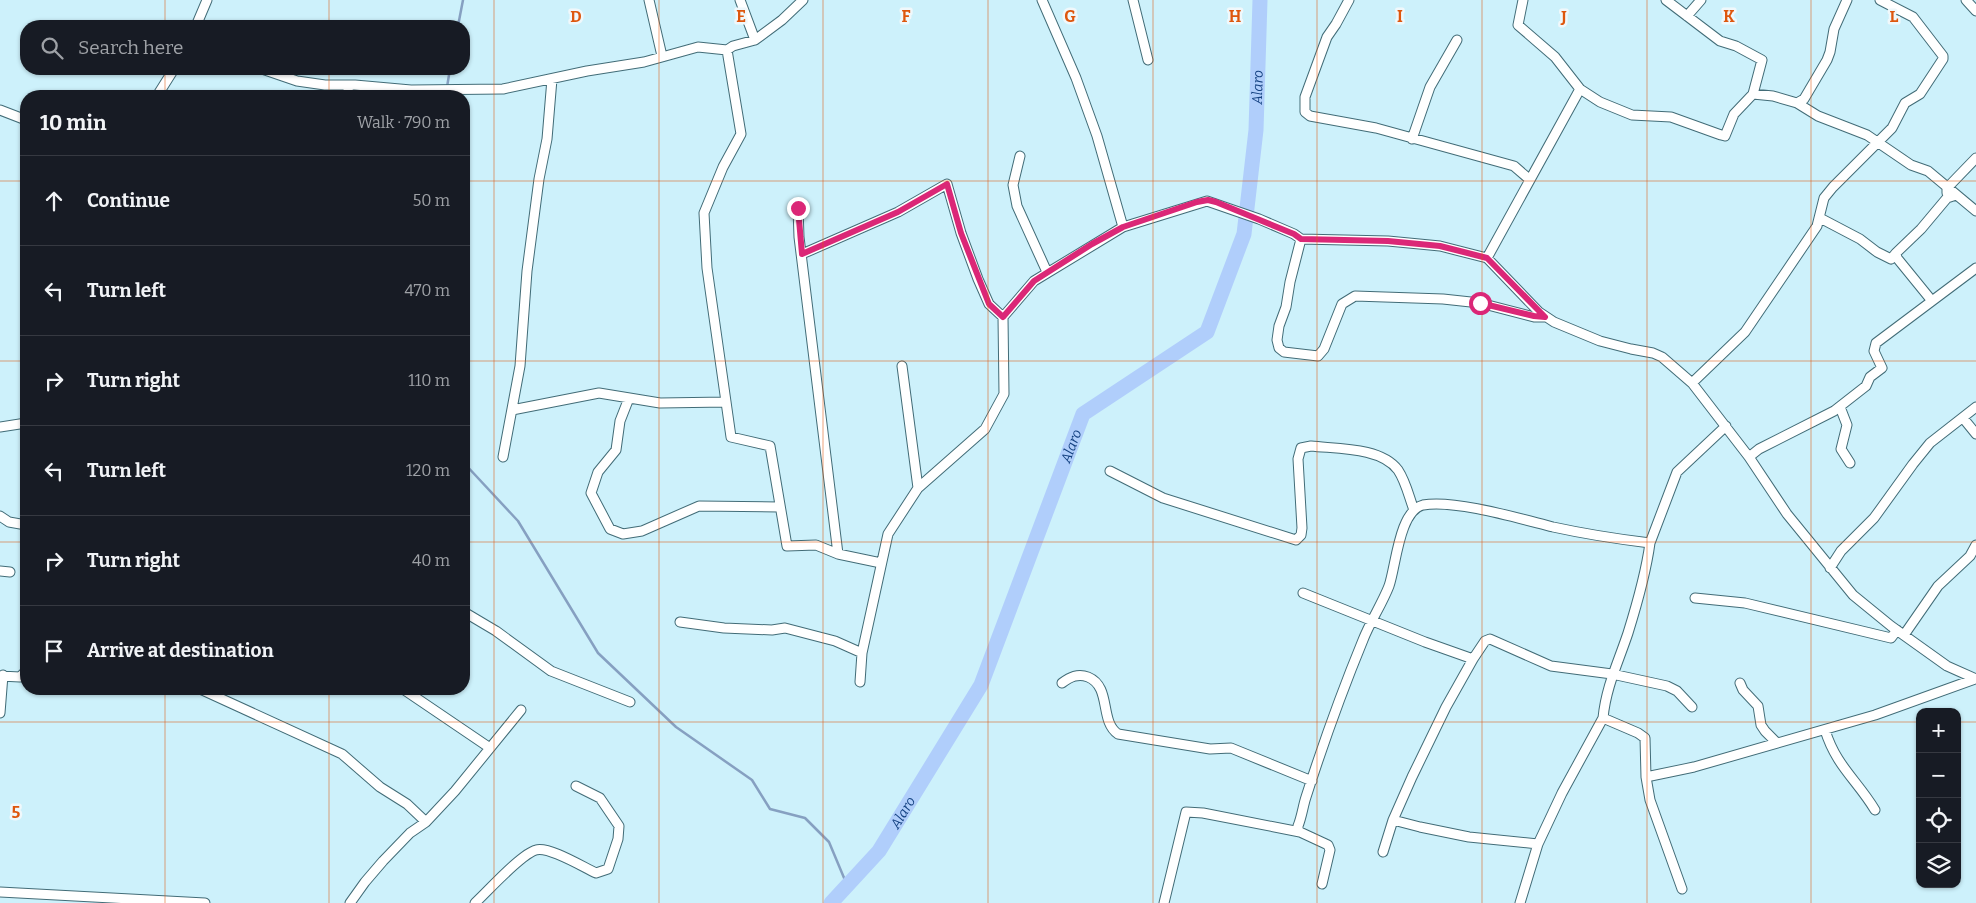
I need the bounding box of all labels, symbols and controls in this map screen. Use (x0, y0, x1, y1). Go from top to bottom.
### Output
text: D (570, 7, 582, 26)
text: E (736, 7, 746, 26)
text: F (902, 7, 911, 26)
text: G (1064, 7, 1076, 26)
text: H (1229, 7, 1242, 26)
text: I (1397, 7, 1403, 26)
text: J (1560, 7, 1567, 26)
text: K (1723, 7, 1735, 26)
text: L (1890, 7, 1899, 26)
search box (20, 20, 470, 75)
icon: search (38, 34, 66, 62)
text: Search here (78, 36, 183, 59)
water label: Alaro (1249, 70, 1267, 106)
text: 10 min (40, 110, 106, 136)
text: Walk · 790 m (357, 113, 450, 132)
icon: ahead (40, 187, 68, 215)
text: Continue (87, 189, 170, 212)
text: 50 m (413, 191, 450, 210)
route end (787, 197, 810, 220)
icon: left (40, 277, 68, 305)
text: Turn left (87, 279, 166, 302)
text: 470 m (404, 281, 450, 300)
route start (1469, 292, 1492, 315)
icon: right (40, 367, 68, 395)
text: Turn right (87, 369, 180, 392)
text: 110 m (408, 371, 450, 390)
water label: Alaro (1057, 427, 1086, 466)
icon: left (40, 457, 68, 485)
text: Turn left (87, 459, 166, 482)
text: 120 m (406, 461, 450, 480)
icon: right (40, 547, 68, 575)
text: Turn right (87, 549, 180, 572)
text: 40 m (412, 551, 450, 570)
icon: arrive (40, 637, 68, 665)
text: Arrive at destination (87, 639, 274, 662)
map controls (1916, 708, 1961, 888)
button: + (1916, 708, 1961, 753)
button: − (1916, 753, 1961, 798)
water label: Alaro (886, 793, 919, 833)
button: locate (1916, 798, 1961, 843)
text: 5 (12, 803, 21, 822)
button: layers (1916, 843, 1961, 888)

